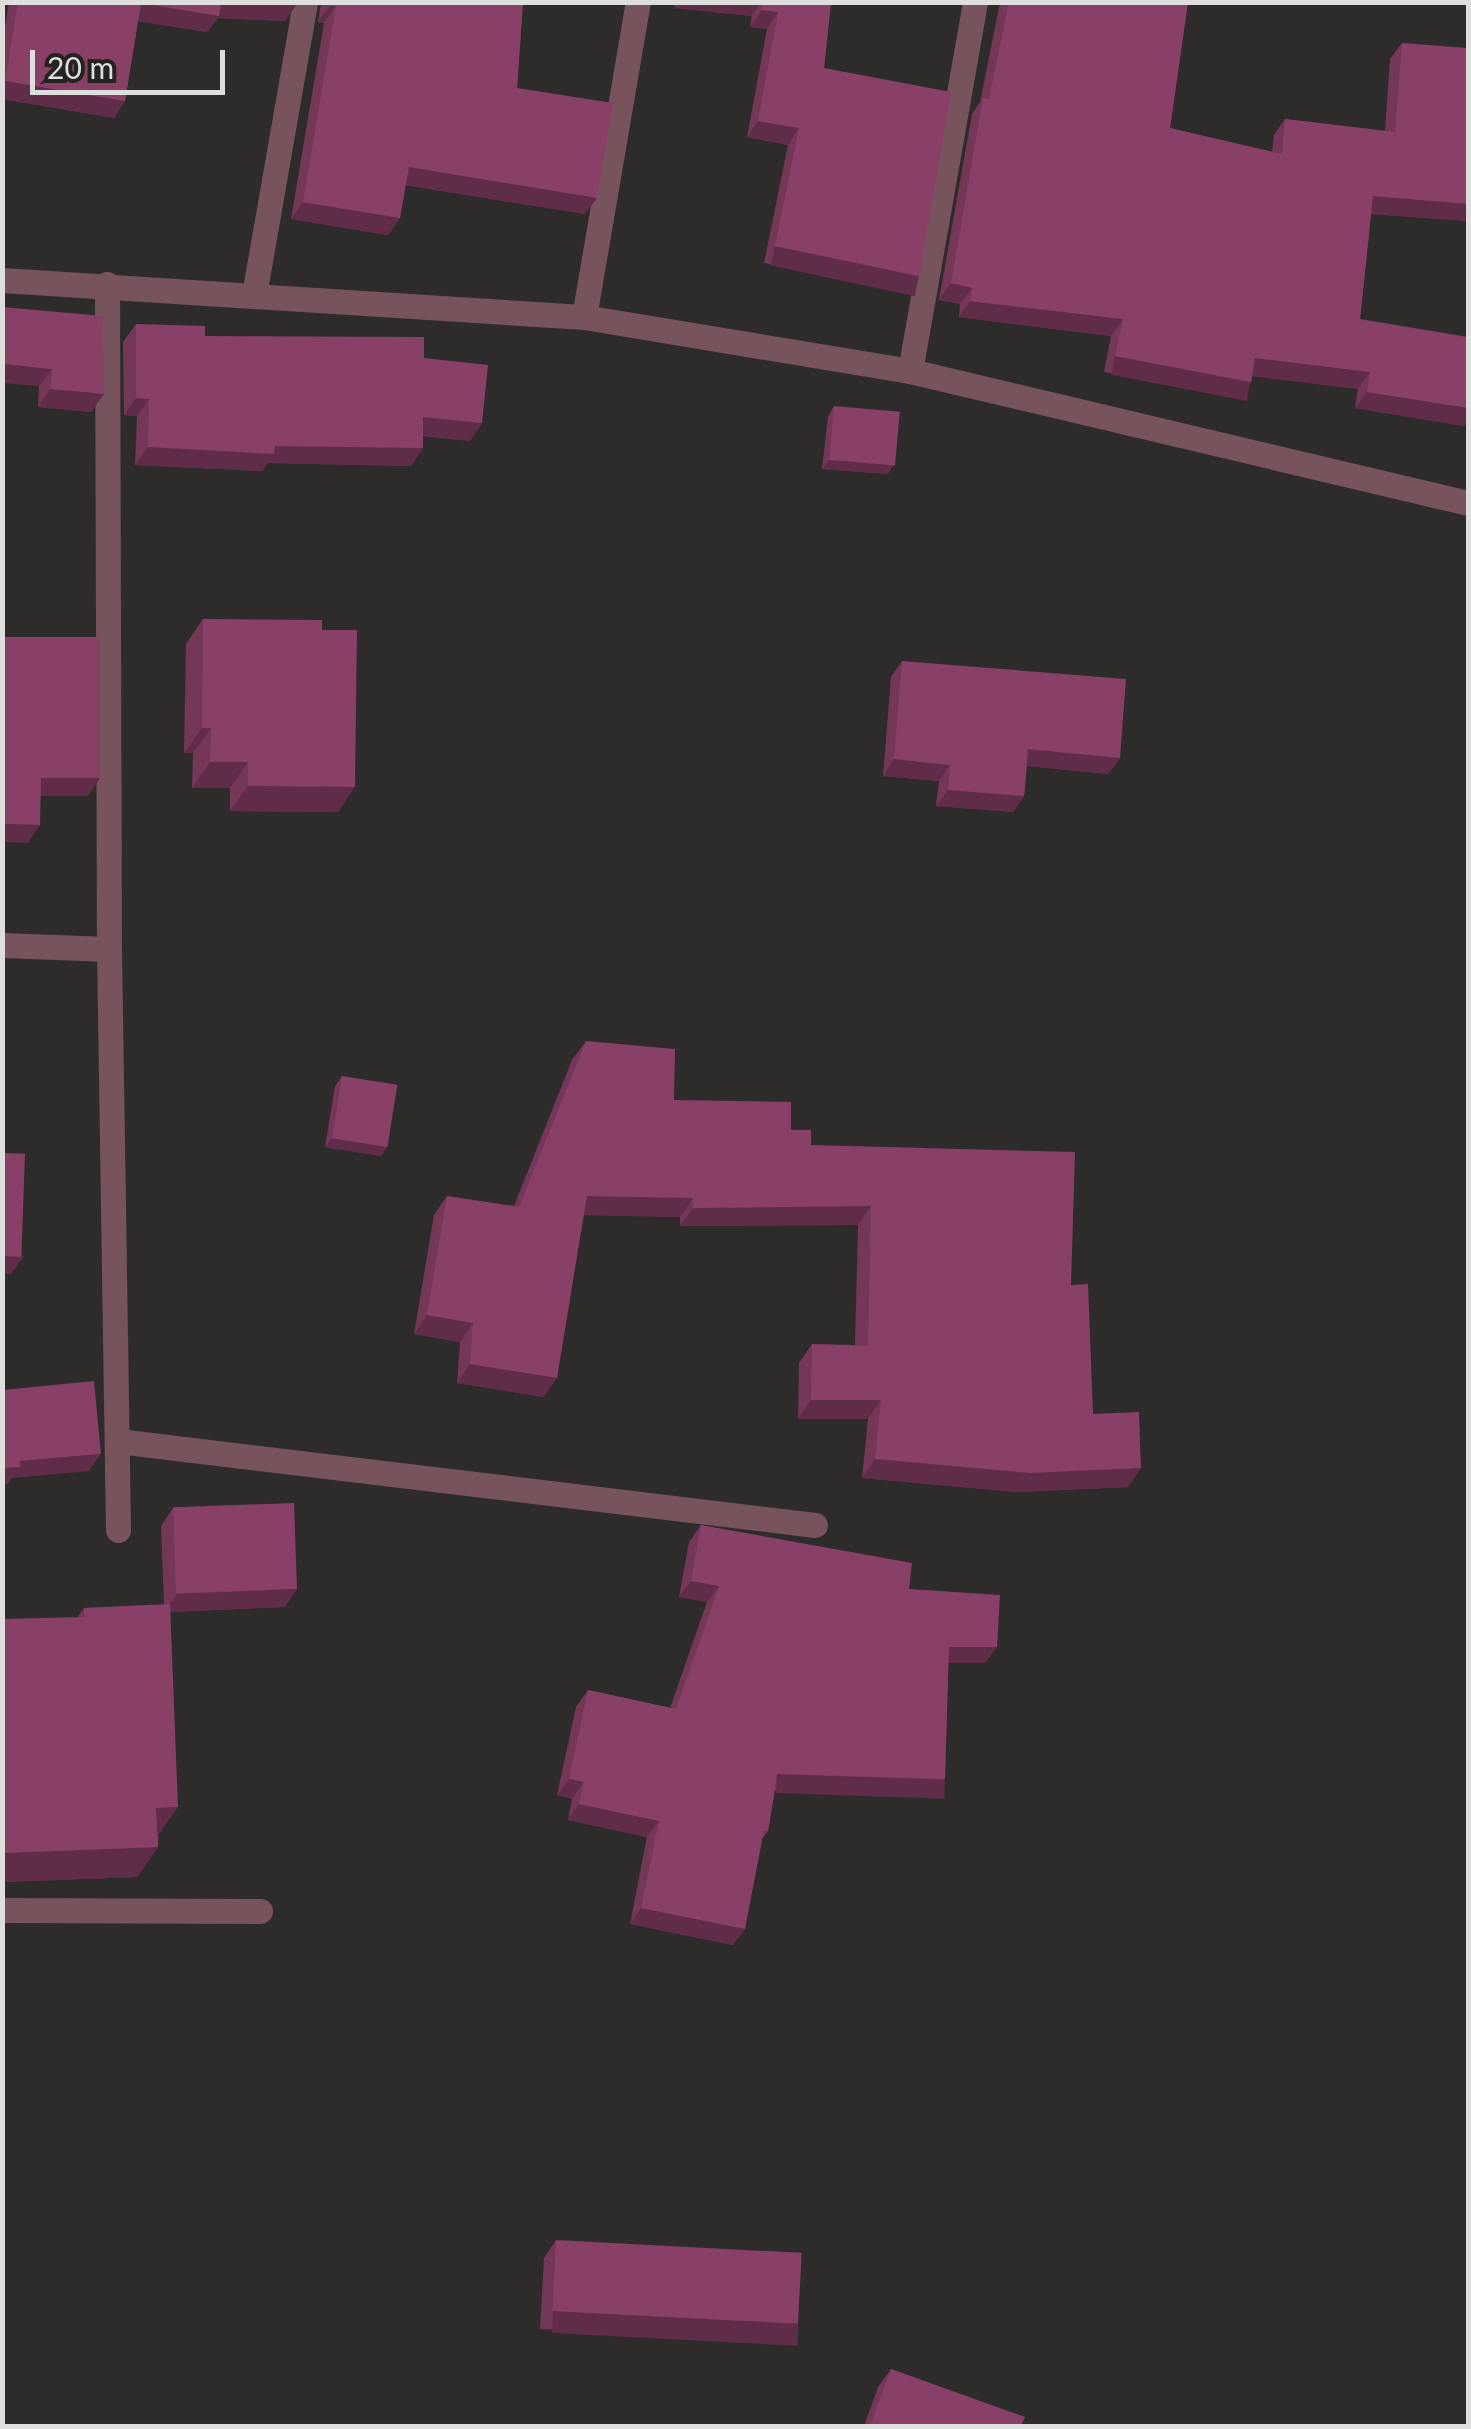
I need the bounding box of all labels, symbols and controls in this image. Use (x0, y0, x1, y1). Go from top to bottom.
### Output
scale bar (35, 30, 230, 92)
text: 20 m (47, 49, 114, 85)

